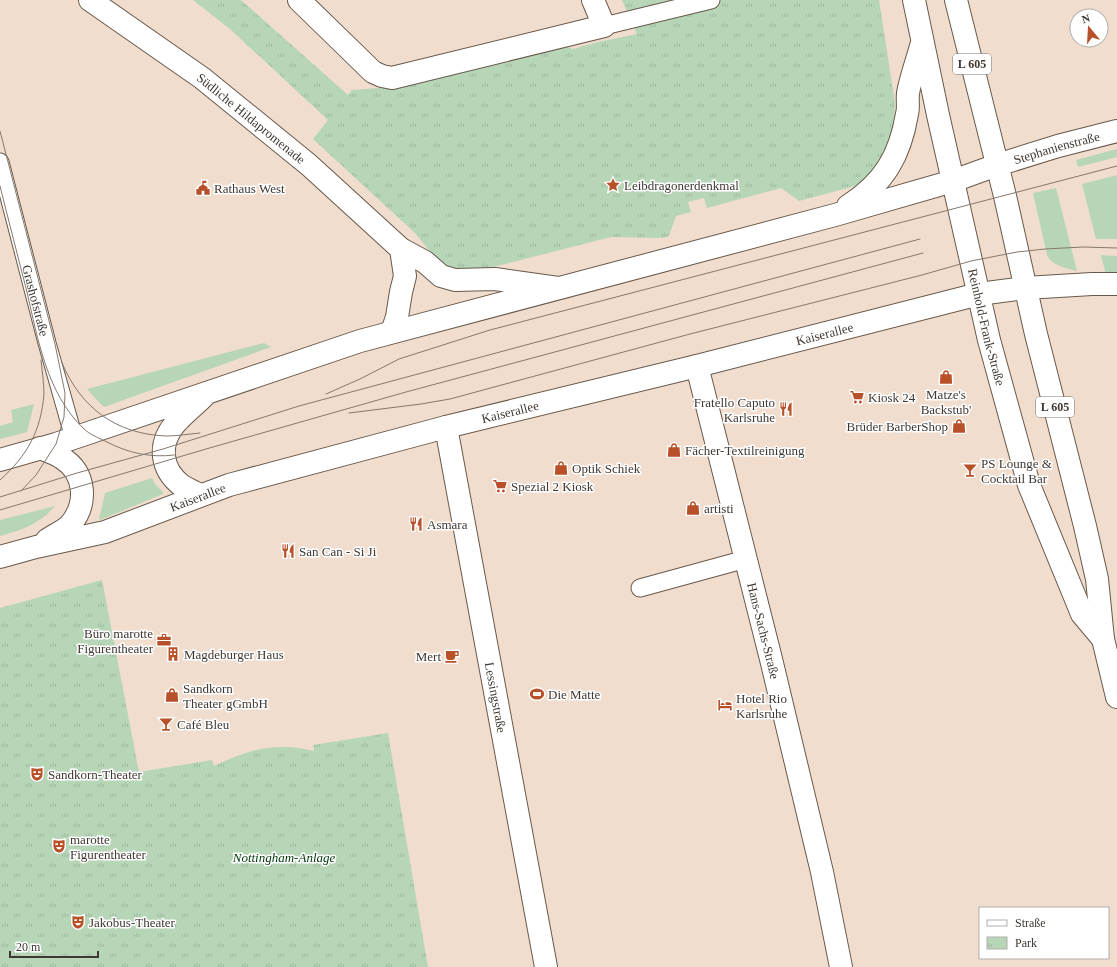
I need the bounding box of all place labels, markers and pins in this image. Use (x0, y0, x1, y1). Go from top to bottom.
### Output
place icon: Leibdragonerdenkmal (605, 177, 621, 193)
place label: Leibdragonerdenkmal (624, 178, 739, 193)
public building icon: Rathaus West (195, 180, 211, 196)
place label: Rathaus West (214, 181, 285, 196)
shop icon: Matze's Backstub' (938, 369, 954, 385)
place label: Matze's Backstub' (921, 387, 971, 417)
supermarket icon: Kiosk 24 (849, 389, 865, 405)
place label: Kiosk 24 (868, 390, 916, 405)
place label: Fratello Caputo Karlsruhe (694, 395, 775, 425)
restaurant icon: Fratello Caputo Karlsruhe (778, 401, 794, 417)
shop icon: Brüder BarberShop (951, 418, 967, 434)
place label: Brüder BarberShop (847, 419, 948, 434)
shop icon: Fächer-Textilreinigung (666, 442, 682, 458)
place label: Fächer-Textilreinigung (685, 443, 805, 458)
place label: PS Lounge & Cocktail Bar (981, 456, 1052, 486)
shop icon: Optik Schiek (553, 460, 569, 476)
place label: Optik Schiek (572, 461, 641, 476)
bar icon: PS Lounge & Cocktail Bar (962, 462, 978, 478)
supermarket icon: Spezial 2 Kiosk (492, 478, 508, 494)
place label: Spezial 2 Kiosk (511, 479, 594, 494)
shop icon: artisti (685, 500, 701, 516)
place label: artisti (704, 501, 734, 516)
restaurant icon: Asmara (408, 516, 424, 532)
place label: Asmara (427, 517, 468, 532)
restaurant icon: San Can - Si Ji (280, 543, 296, 559)
place label: San Can - Si Ji (299, 544, 377, 559)
place label: Büro marotte Figurentheater (77, 626, 154, 656)
office icon: Büro marotte Figurentheater (156, 632, 172, 648)
building icon: Magdeburger Haus (165, 646, 181, 662)
place label: Magdeburger Haus (184, 647, 284, 662)
cafe icon: Mert (444, 648, 460, 664)
place label: Mert (416, 649, 441, 664)
place label: Sandkorn Theater gGmbH (183, 681, 268, 711)
sports icon: Die Matte (529, 686, 545, 702)
shop icon: Sandkorn Theater gGmbH (164, 687, 180, 703)
place label: Die Matte (548, 687, 601, 702)
place label: Hotel Rio Karlsruhe (736, 691, 787, 721)
hotel icon: Hotel Rio Karlsruhe (717, 697, 733, 713)
bar icon: Café Bleu (158, 716, 174, 732)
place label: Café Bleu (177, 717, 230, 732)
theatre icon: Sandkorn-Theater (29, 766, 45, 782)
place label: Sandkorn-Theater (48, 767, 143, 782)
place label: marotte Figurentheater (70, 832, 146, 862)
theatre icon: marotte Figurentheater (51, 838, 67, 854)
theatre icon: Jakobus-Theater (70, 914, 86, 930)
place label: Jakobus-Theater (89, 915, 176, 930)

